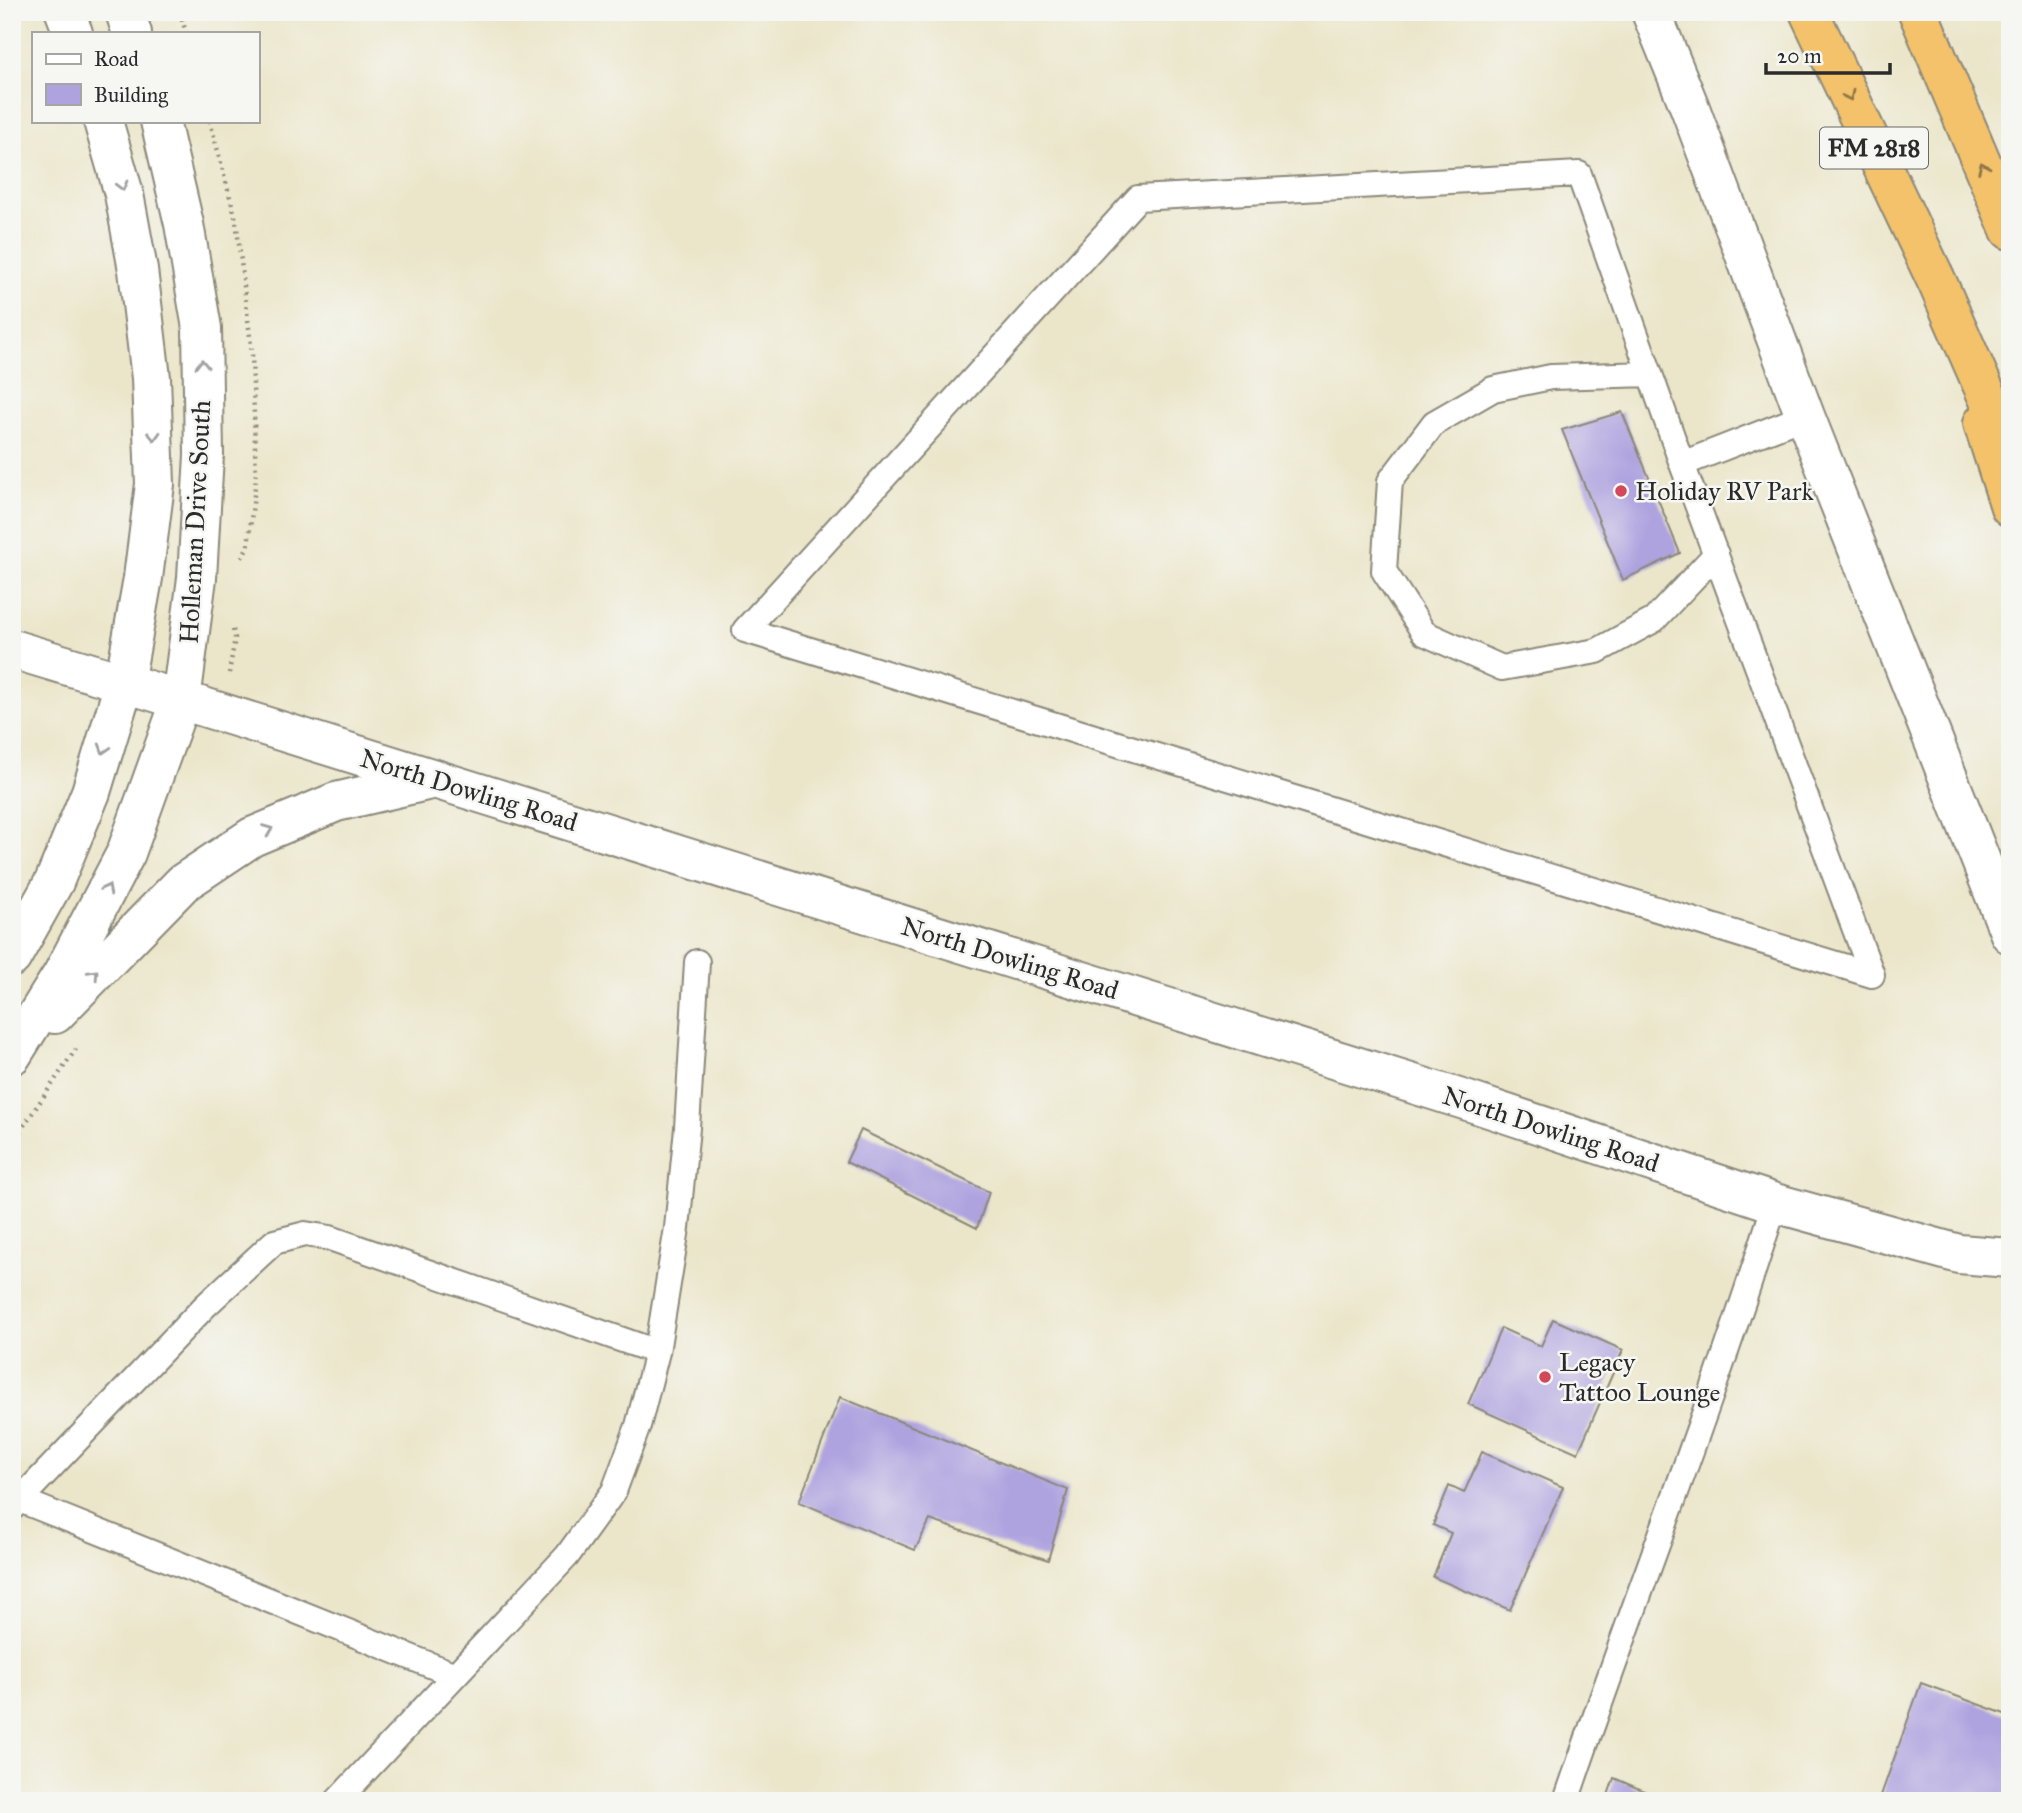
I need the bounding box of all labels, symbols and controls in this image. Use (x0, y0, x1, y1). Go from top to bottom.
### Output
legend (32, 32, 259, 122)
scale bar (1766, 32, 1891, 76)
text: 20 m (1777, 43, 1822, 69)
text: Road (94, 46, 139, 72)
text: Building (94, 82, 168, 108)
one-way arrow (1841, 89, 1855, 101)
road number: FM 2818 (1820, 128, 1928, 168)
one-way arrow (1977, 161, 1991, 174)
one-way arrow (114, 180, 128, 192)
one-way arrow (195, 358, 210, 369)
street label: Holleman Drive South (173, 399, 217, 645)
one-way arrow (146, 431, 161, 442)
place label: Holiday RV Park (1635, 475, 1814, 507)
marker: Holiday RV Park (1613, 483, 1629, 499)
street label: North Dowling Road (356, 742, 582, 838)
one-way arrow (98, 743, 112, 755)
one-way arrow (260, 824, 273, 838)
one-way arrow (98, 884, 112, 896)
street label: North Dowling Road (897, 910, 1123, 1006)
one-way arrow (86, 969, 99, 982)
street label: North Dowling Road (1439, 1079, 1663, 1179)
place label: Legacy Tattoo Lounge (1559, 1346, 1720, 1408)
marker: Legacy Tattoo Lounge (1537, 1369, 1553, 1385)

